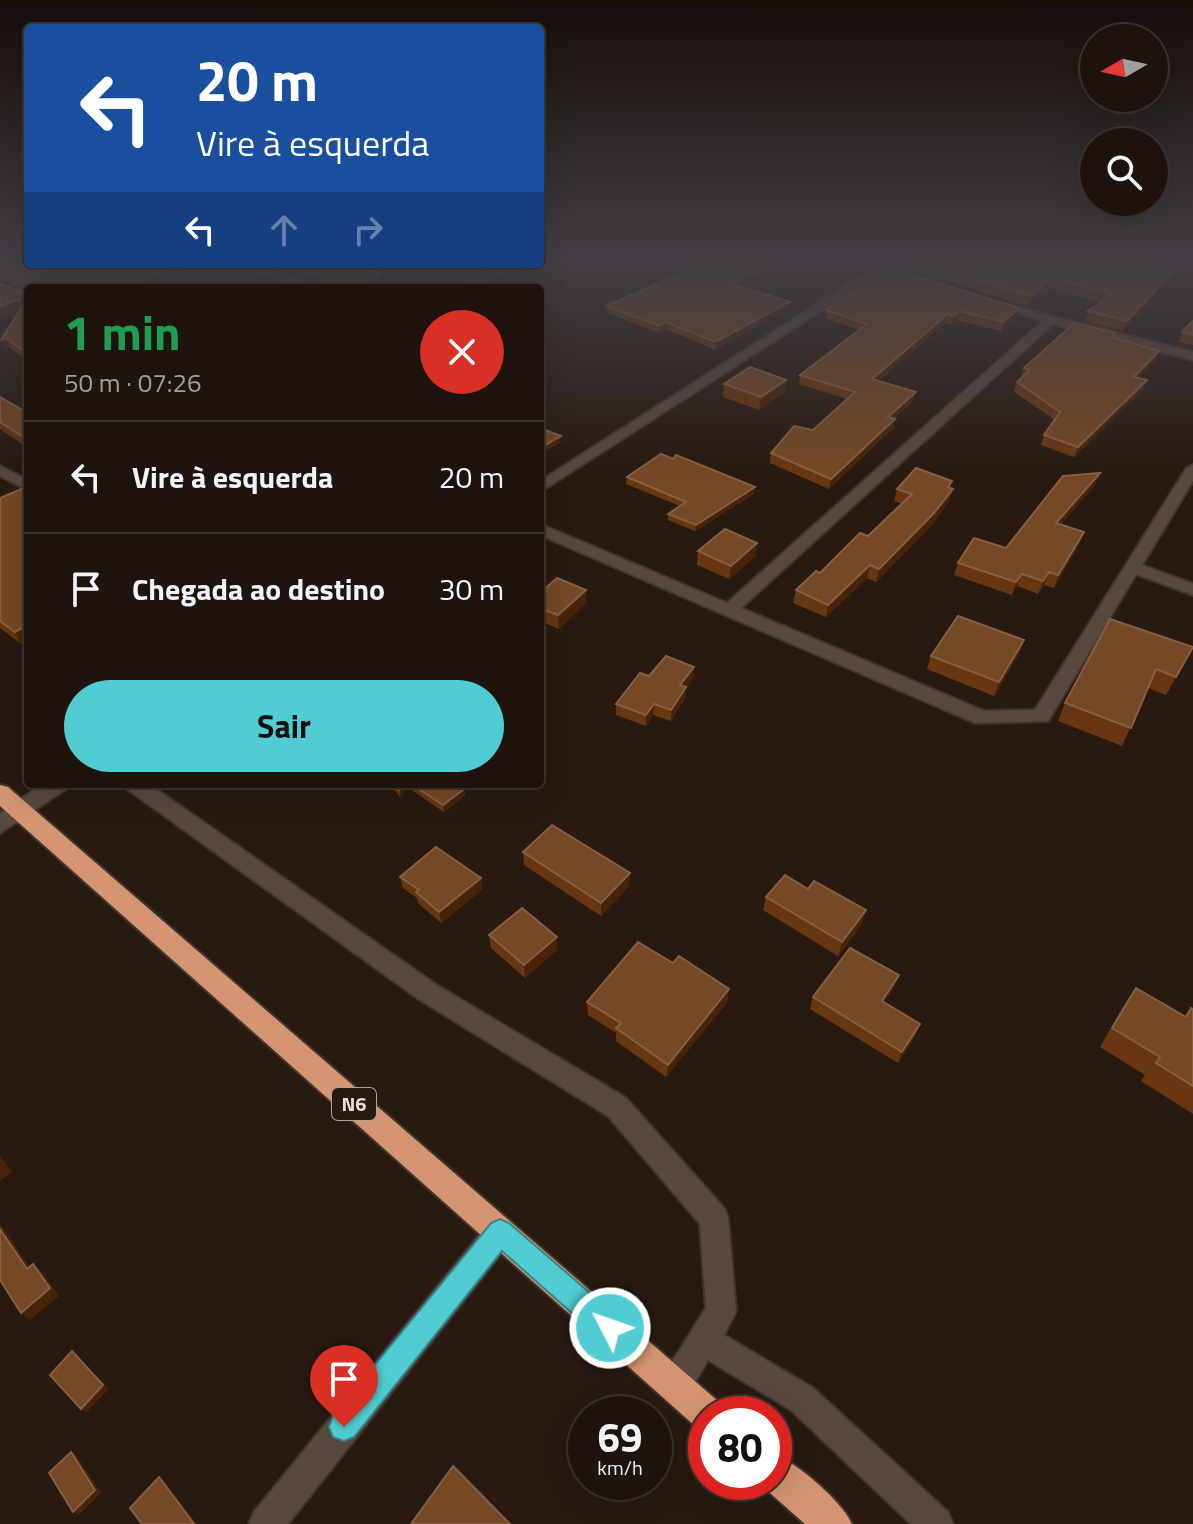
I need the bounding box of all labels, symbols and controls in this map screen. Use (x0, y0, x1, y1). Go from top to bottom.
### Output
north arrow (1080, 24, 1168, 112)
map controls (1080, 24, 1168, 216)
text: 20 m (196, 38, 318, 123)
icon: left (64, 56, 168, 160)
text: Vire à esquerda (196, 115, 429, 170)
button: search (1080, 128, 1168, 216)
icon: left (178, 208, 222, 252)
icon: ahead (262, 208, 306, 252)
icon: right (346, 208, 390, 252)
text: 1 min (64, 296, 181, 369)
button: close (420, 310, 504, 394)
text: 50 m · 07:26 (64, 363, 202, 402)
text: Vire à esquerda (132, 454, 333, 500)
text: 20 m (439, 454, 504, 500)
icon: left (64, 455, 108, 499)
text: Chegada ao destino (132, 566, 385, 612)
text: 30 m (439, 566, 504, 612)
icon: arrive (64, 567, 108, 611)
button: Sair (64, 680, 504, 772)
road number: N6 (332, 1088, 376, 1120)
position arrow (568, 1286, 652, 1370)
pin (310, 1345, 378, 1427)
icon: arrive (322, 1357, 366, 1401)
speed limit sign: 80 (688, 1396, 792, 1500)
text: 69 (598, 1407, 642, 1468)
text: km/h (597, 1452, 643, 1483)

